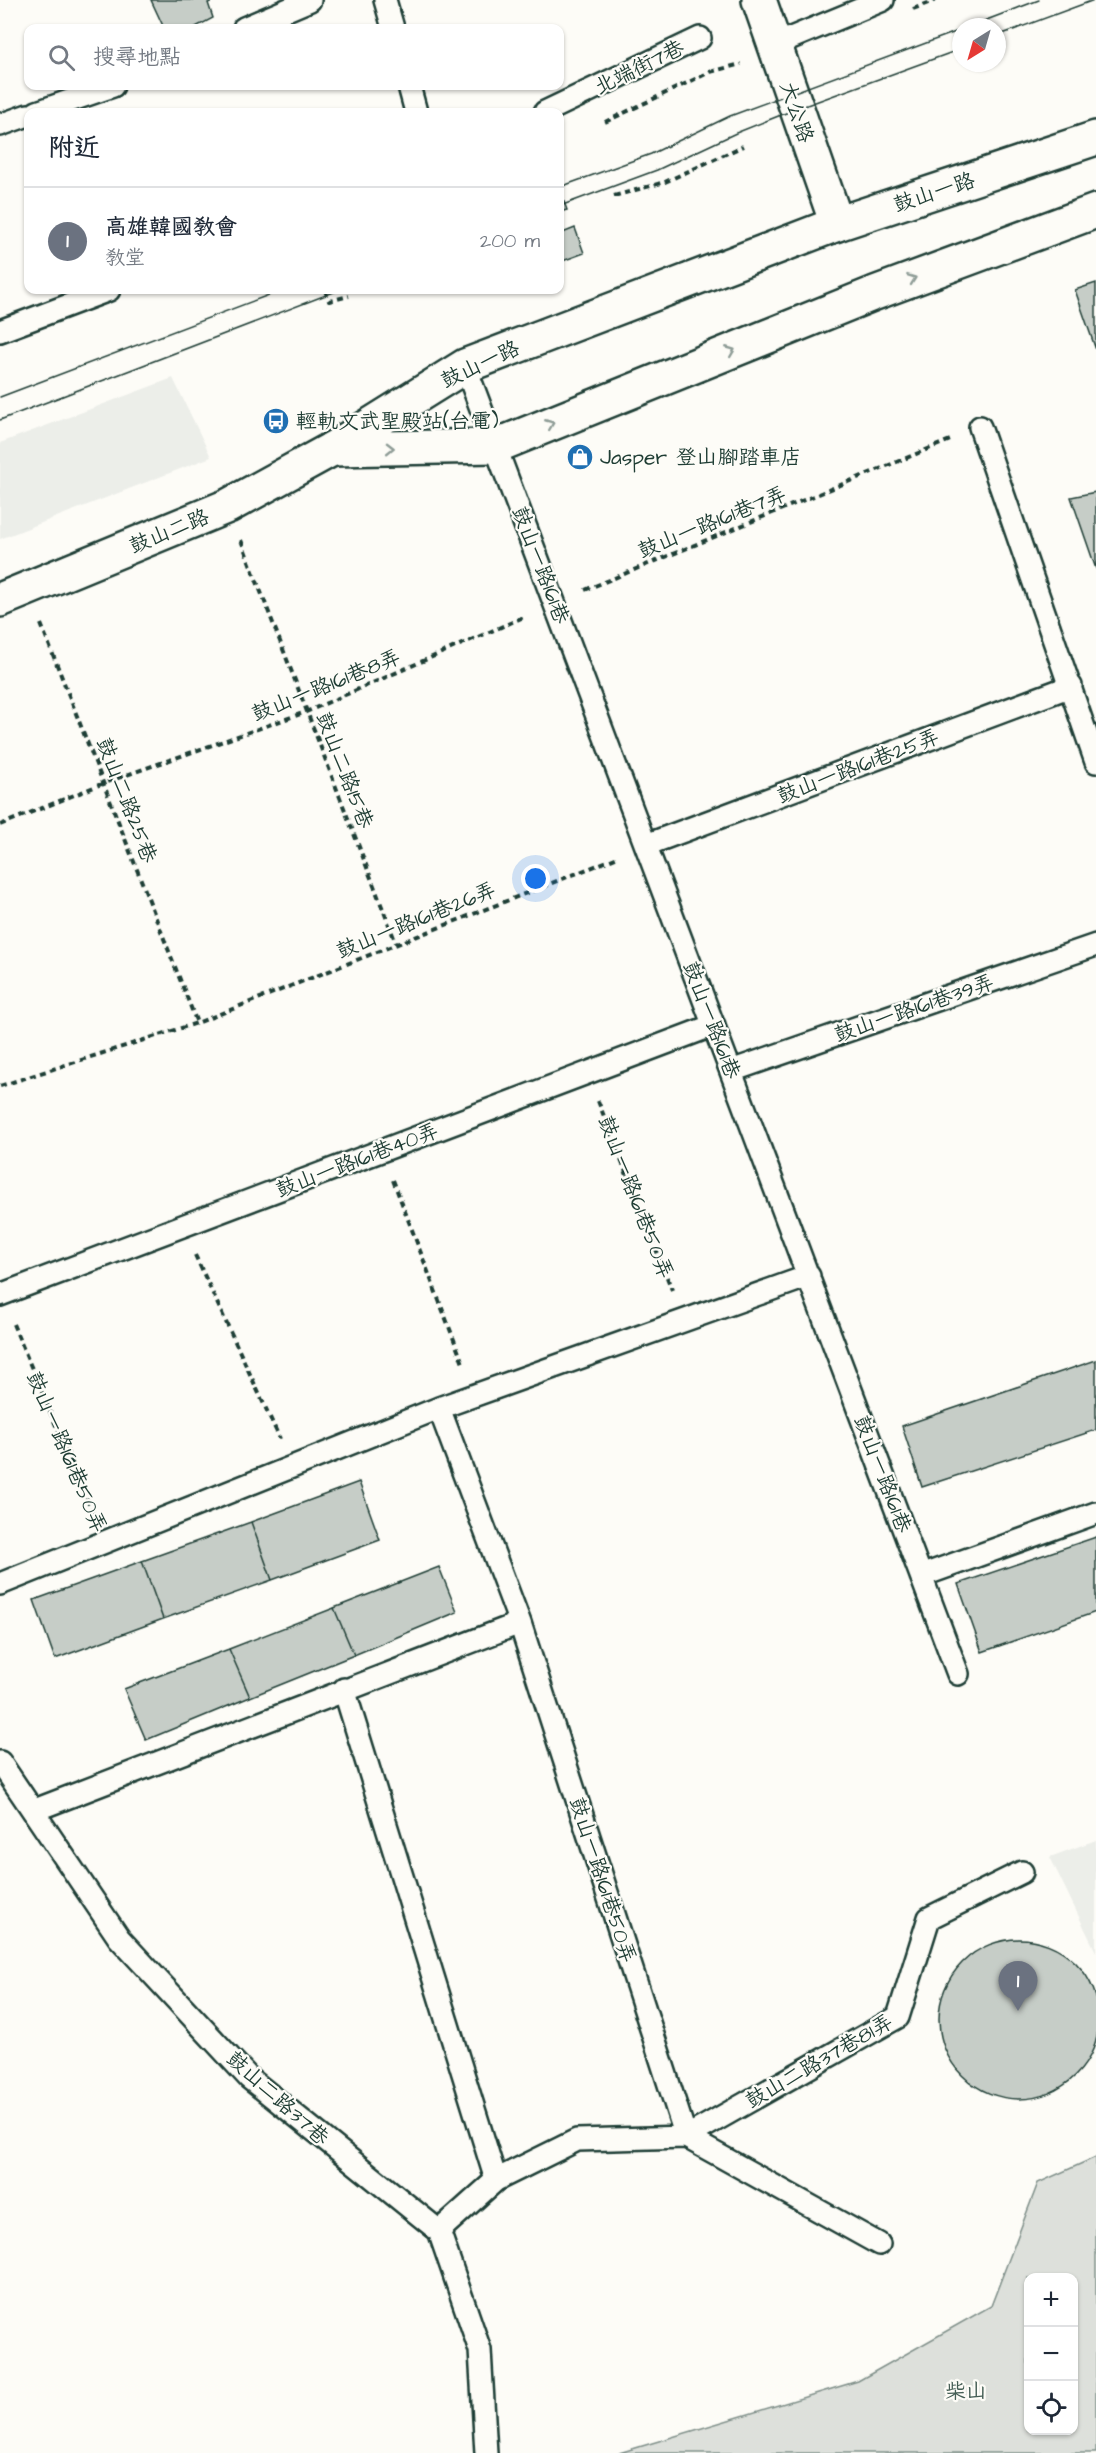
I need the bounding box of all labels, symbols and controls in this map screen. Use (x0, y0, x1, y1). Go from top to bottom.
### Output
north arrow (952, 18, 1006, 72)
search box (24, 24, 564, 90)
street label: 北端街7巷 (589, 33, 689, 102)
icon: search (45, 41, 78, 74)
text: 搜尋地點 (93, 42, 181, 73)
street label: 大公路 (773, 78, 820, 147)
text: 附近 (48, 130, 100, 166)
street label: 鼓山一路 (890, 166, 979, 219)
text: 高雄韓國教會 (105, 212, 237, 243)
text: 1 (66, 227, 69, 255)
text: 200 m (480, 227, 540, 255)
text: 教堂 (105, 244, 145, 272)
one-way arrow (906, 273, 917, 286)
street label: 鼓山一路 (436, 334, 524, 395)
one-way arrow (725, 346, 736, 358)
bus stop icon: 輕軌文武聖殿站(台電) (261, 406, 291, 436)
place label: 輕軌文武聖殿站(台電) (296, 407, 499, 436)
one-way arrow (544, 419, 555, 431)
one-way arrow (386, 442, 395, 454)
shop icon: Jasper 登山腳踏車店 (565, 442, 595, 472)
place label: Jasper 登山腳踏車店 (600, 443, 801, 473)
street label: 鼓山一路161巷7弄 (634, 480, 791, 565)
street label: 鼓山二路 (125, 502, 214, 561)
street label: 鼓山一路161巷 (505, 502, 576, 628)
street label: 鼓山一路161巷8弄 (247, 642, 405, 729)
street label: 鼓山二路15巷 (309, 708, 380, 833)
street label: 鼓山一路161巷25弄 (773, 722, 943, 811)
street label: 鼓山二路25巷 (89, 733, 164, 867)
your location (521, 864, 550, 893)
street label: 鼓山一路161巷26弄 (332, 875, 500, 966)
street label: 鼓山一路161巷 (676, 957, 747, 1083)
street label: 鼓山一路161巷39弄 (830, 968, 998, 1049)
street label: 鼓山一路161巷50弄 (591, 1111, 680, 1283)
street label: 鼓山一路161巷40弄 (272, 1116, 443, 1205)
street label: 鼓山一路161巷50弄 (19, 1367, 114, 1537)
street label: 鼓山一路161巷 (847, 1411, 918, 1537)
street label: 鼓山一路161巷50弄 (562, 1794, 643, 1967)
pin: 1 (998, 1962, 1038, 2011)
street label: 鼓山二路37巷81弄 (740, 2007, 898, 2115)
street label: 鼓山二路37巷 (220, 2045, 335, 2152)
map controls (1024, 2273, 1078, 2435)
button: + (1024, 2273, 1078, 2327)
button: − (1024, 2327, 1078, 2381)
park label: 柴山 (945, 2377, 987, 2406)
button: locate (1024, 2381, 1078, 2435)

